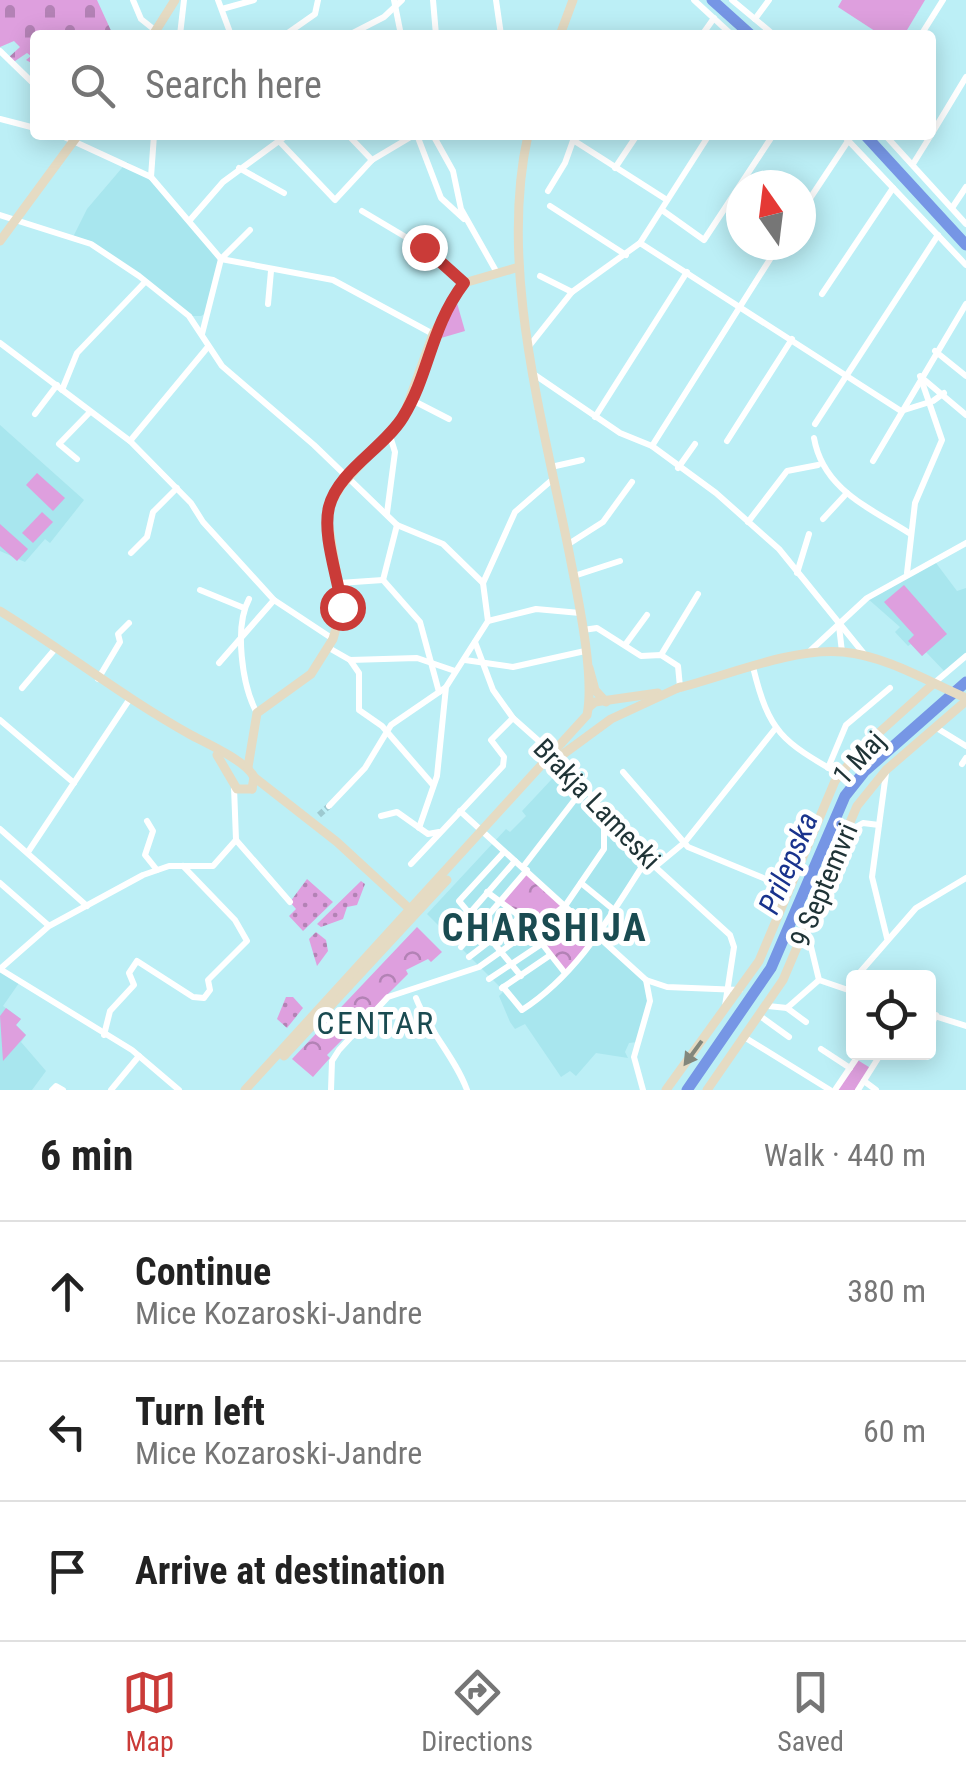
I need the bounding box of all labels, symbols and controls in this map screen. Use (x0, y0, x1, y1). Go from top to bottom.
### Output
search box (30, 30, 936, 140)
icon: search (65, 58, 120, 113)
text: Search here (145, 63, 322, 107)
north arrow (726, 170, 816, 260)
route end (402, 225, 448, 271)
route start (320, 585, 366, 631)
street label: 1 Maj (826, 724, 892, 792)
street label: Brakja Lameski (527, 732, 667, 876)
water label: Prilepska (751, 807, 825, 919)
street label: 9 Septemvri (783, 818, 865, 952)
district label: CHARSHIJA (442, 906, 648, 950)
map controls (846, 970, 936, 1060)
button: locate (846, 970, 936, 1060)
district label: CENTAR (316, 1004, 436, 1042)
one-way arrow (684, 1040, 704, 1066)
text: 6 min (40, 1131, 133, 1180)
text: Walk · 440 m (764, 1136, 926, 1174)
text: Continue (135, 1250, 271, 1294)
icon: ahead (40, 1264, 95, 1319)
text: 380 m (847, 1272, 926, 1310)
text: Mice Kozaroski-Jandre (135, 1294, 422, 1332)
text: Turn left (135, 1390, 265, 1434)
icon: left (40, 1404, 95, 1459)
text: 60 m (863, 1412, 926, 1450)
text: Mice Kozaroski-Jandre (135, 1434, 422, 1472)
icon: arrive (40, 1544, 95, 1599)
text: Arrive at destination (135, 1549, 445, 1593)
tab: Map (122, 1665, 177, 1758)
tab: Directions (421, 1665, 533, 1758)
tab: Saved (777, 1665, 844, 1758)

